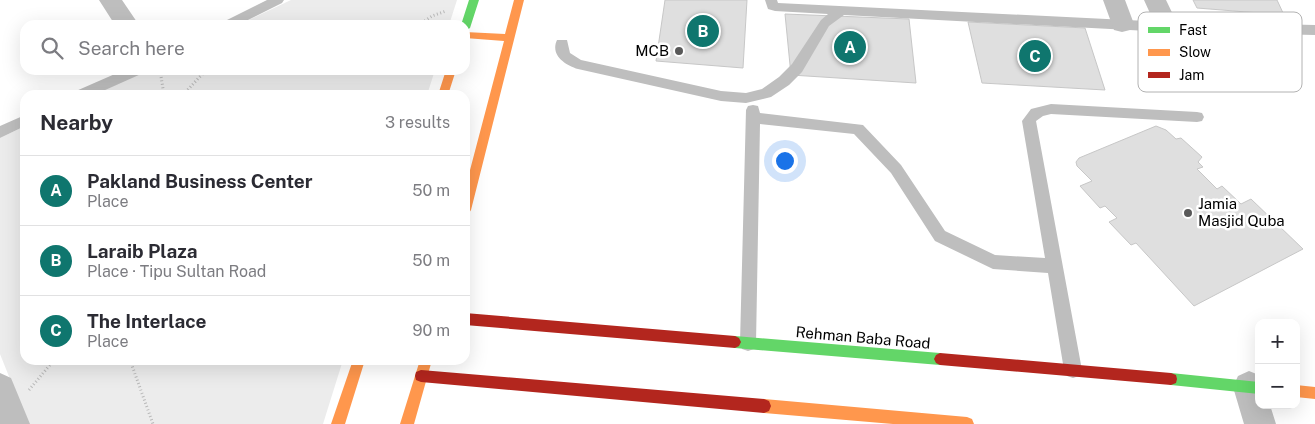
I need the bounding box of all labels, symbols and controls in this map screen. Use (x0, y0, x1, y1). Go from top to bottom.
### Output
pin: B (687, 12, 719, 50)
legend (1138, 12, 1302, 92)
search box (20, 20, 470, 75)
text: Fast (1179, 22, 1207, 38)
pin: A (834, 28, 866, 66)
icon: search (38, 34, 66, 62)
text: Search here (78, 37, 185, 59)
pin: C (1019, 37, 1051, 75)
place label: MCB (635, 42, 669, 59)
text: Slow (1179, 44, 1211, 60)
marker: MCB (673, 45, 685, 57)
text: Jam (1179, 67, 1204, 83)
text: Nearby (40, 110, 113, 135)
text: 3 results (385, 113, 450, 132)
your location (772, 148, 798, 174)
text: Pakland Business Center (87, 170, 313, 192)
text: A (50, 181, 62, 200)
text: 50 m (412, 181, 450, 200)
text: Place (87, 192, 129, 211)
place label: Jamia Masjid Quba (1198, 195, 1285, 229)
marker: Jamia Masjid Quba (1182, 207, 1194, 219)
text: Laraib Plaza (87, 240, 198, 262)
text: B (51, 251, 61, 270)
text: 50 m (412, 251, 450, 270)
text: Place · Tipu Sultan Road (87, 262, 266, 281)
text: The Interlace (87, 310, 207, 332)
map controls (1255, 319, 1300, 409)
button: + (1255, 319, 1300, 364)
text: C (50, 321, 62, 340)
text: 90 m (413, 321, 450, 340)
street label: Rehman Baba Road (795, 323, 931, 352)
text: Place (87, 332, 129, 351)
button: − (1255, 364, 1300, 409)

